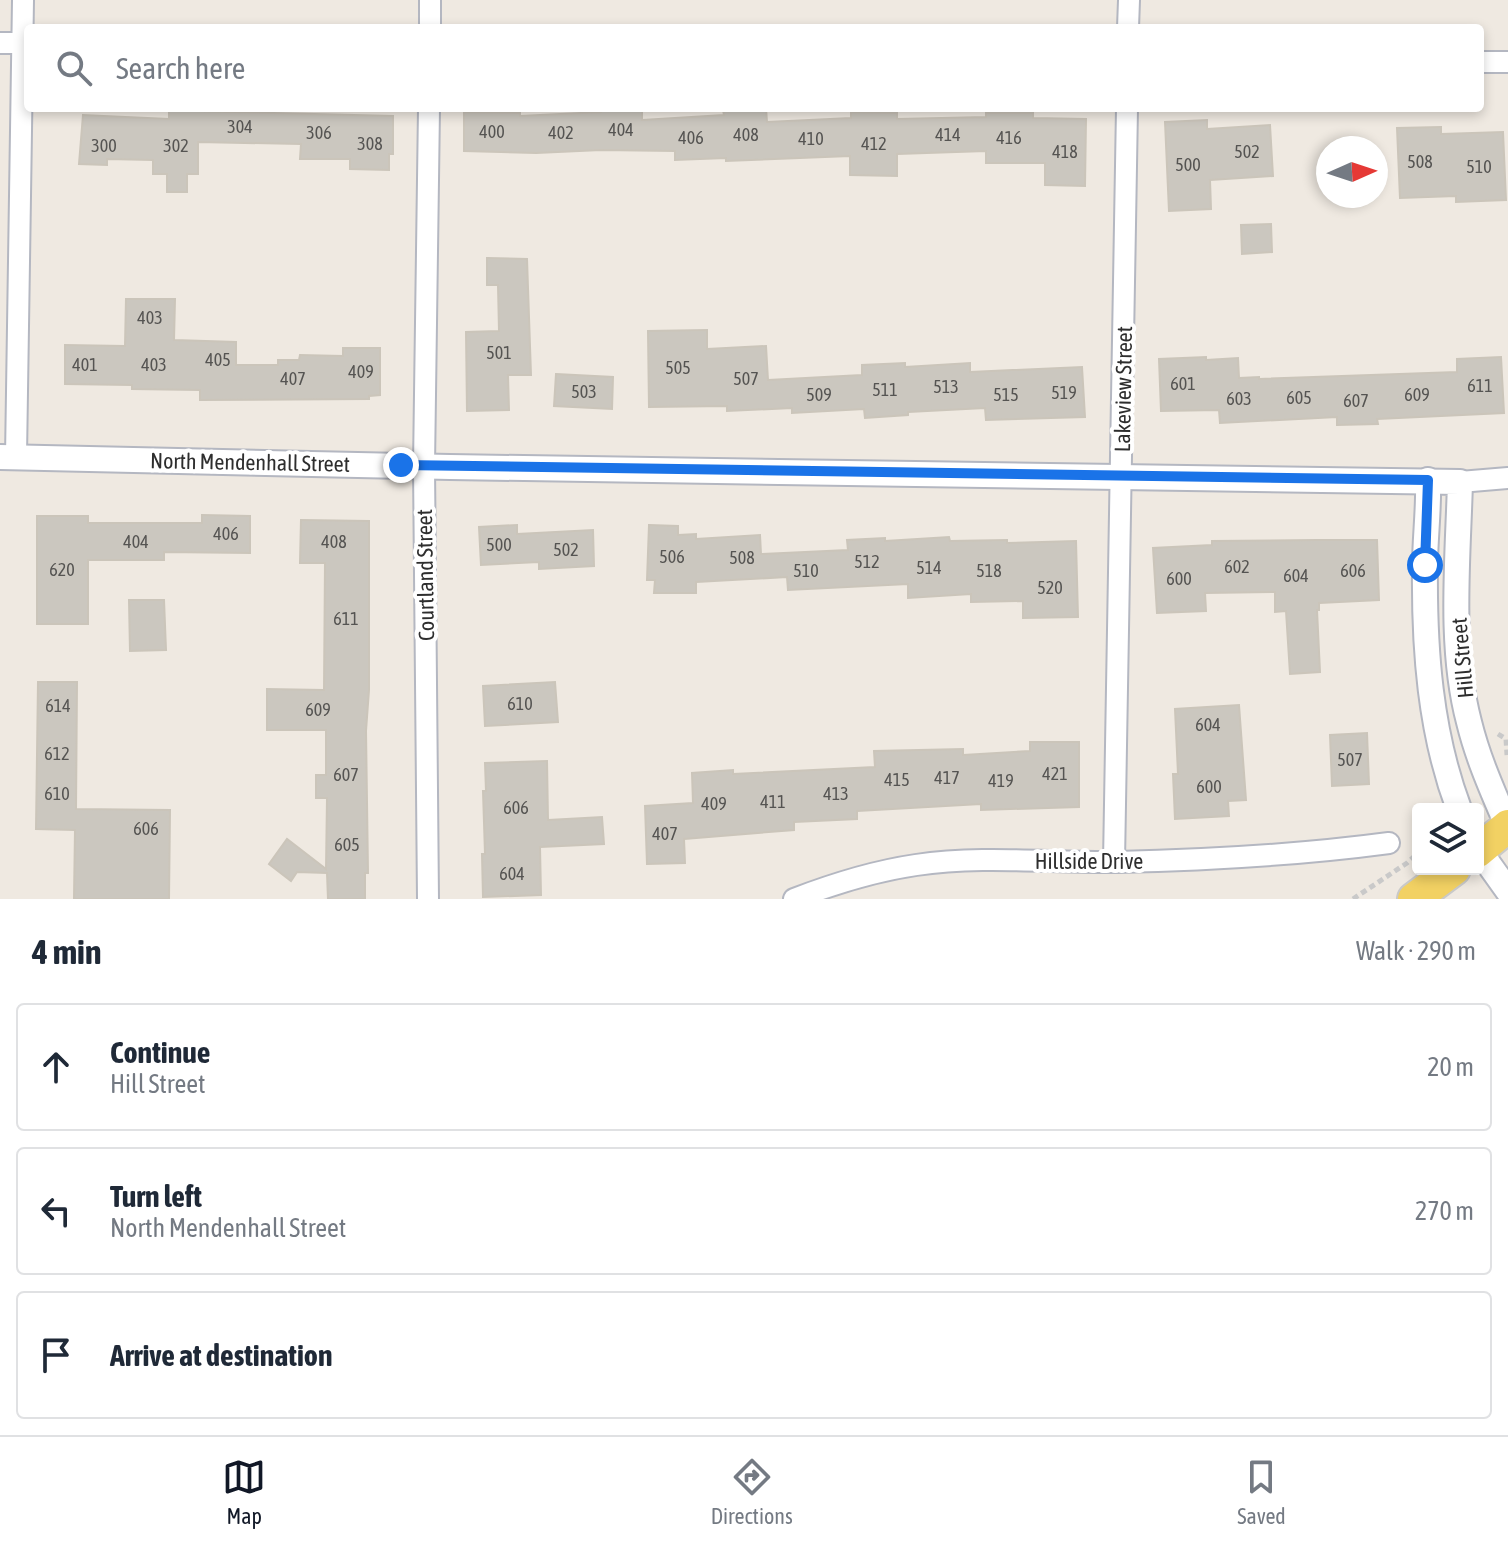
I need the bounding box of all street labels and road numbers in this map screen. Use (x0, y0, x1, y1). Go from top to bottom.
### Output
street label: Lakeview Street (1109, 326, 1137, 452)
street label: North Mendenhall Street (150, 447, 350, 477)
street label: Courtland Street (411, 509, 439, 641)
street label: Hill Street (1446, 617, 1478, 699)
street label: Hillside Drive (1035, 848, 1143, 874)

